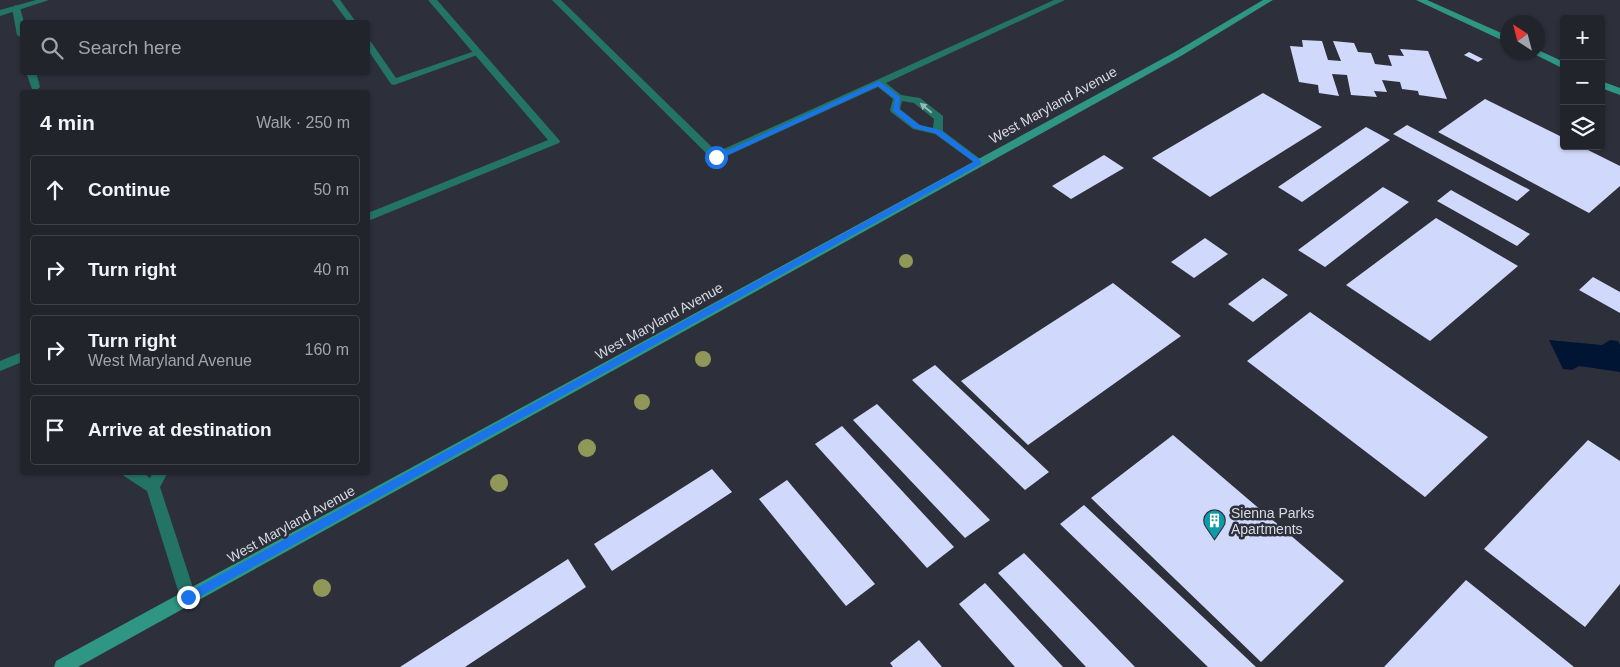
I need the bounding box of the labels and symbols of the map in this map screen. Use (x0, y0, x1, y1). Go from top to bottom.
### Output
north arrow (1500, 15, 1545, 60)
street label: West Maryland Avenue (986, 63, 1120, 147)
one-way arrow (919, 102, 932, 113)
route start (705, 146, 728, 169)
street label: West Maryland Avenue (592, 279, 726, 363)
street label: West Maryland Avenue (224, 482, 358, 566)
place label: Sienna Parks Apartments (1231, 505, 1314, 537)
building icon: Sienna Parks Apartments (1203, 509, 1227, 540)
route end (177, 586, 200, 609)

